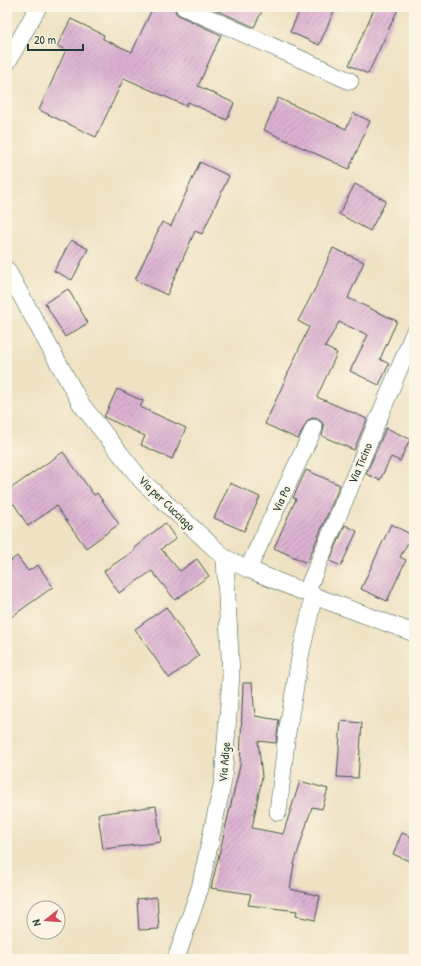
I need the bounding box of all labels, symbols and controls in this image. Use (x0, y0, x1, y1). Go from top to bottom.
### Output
scale bar (28, 26, 83, 52)
text: 20 m (34, 31, 56, 48)
street label: Via Ticino (344, 440, 376, 486)
street label: Via per Cucciago (135, 472, 199, 534)
street label: Via Po (267, 483, 295, 515)
street label: Via Adige (214, 741, 234, 783)
north arrow (26, 900, 66, 940)
text: N (29, 918, 44, 928)

